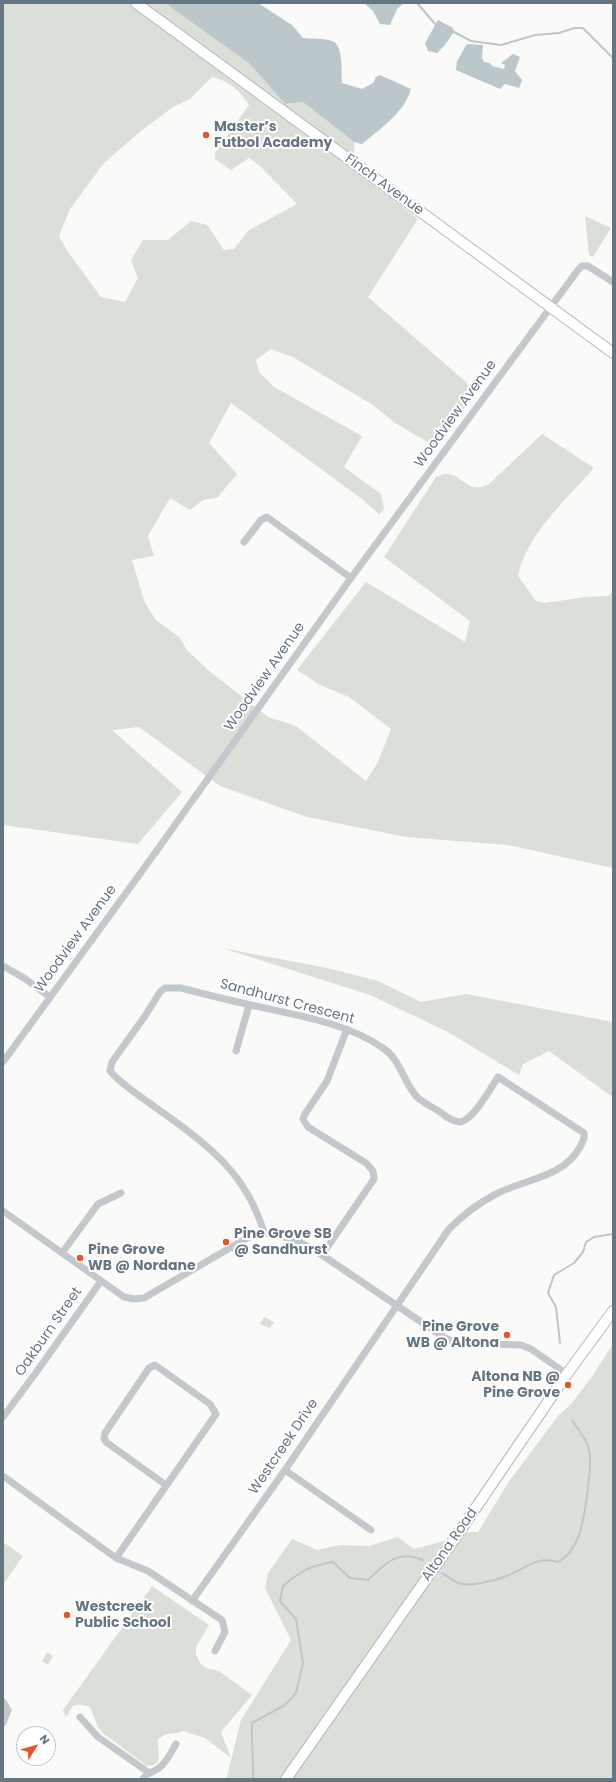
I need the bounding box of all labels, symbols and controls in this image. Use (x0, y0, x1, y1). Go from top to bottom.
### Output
place label: Master’s Futbol Academy (214, 119, 332, 152)
marker: Master’s Futbol Academy (201, 130, 211, 140)
street label: Finch Avenue (341, 151, 427, 219)
street label: Woodview Avenue (411, 357, 501, 471)
street label: Woodview Avenue (221, 619, 309, 735)
street label: Woodview Avenue (31, 882, 121, 996)
street label: Sandhurst Crescent (218, 976, 356, 1028)
place label: Pine Grove SB @ Sandhurst (234, 1226, 332, 1258)
marker: Pine Grove SB @ Sandhurst (221, 1237, 231, 1247)
place label: Pine Grove WB @ Nordane (88, 1242, 196, 1274)
marker: Pine Grove WB @ Nordane (75, 1253, 85, 1263)
street label: Oakburn Street (12, 1284, 86, 1380)
place label: Pine Grove WB @ Altona (406, 1319, 499, 1352)
marker: Pine Grove WB @ Altona (502, 1330, 512, 1340)
place label: Altona NB @ Pine Grove (471, 1369, 560, 1402)
marker: Altona NB @ Pine Grove (563, 1380, 573, 1390)
street label: Westcreek Drive (246, 1396, 322, 1498)
street label: Altona Road (419, 1505, 481, 1585)
place label: Westcreek Public School (75, 1599, 171, 1632)
marker: Westcreek Public School (62, 1610, 72, 1620)
north arrow (16, 1726, 56, 1766)
text: N (36, 1731, 54, 1748)

